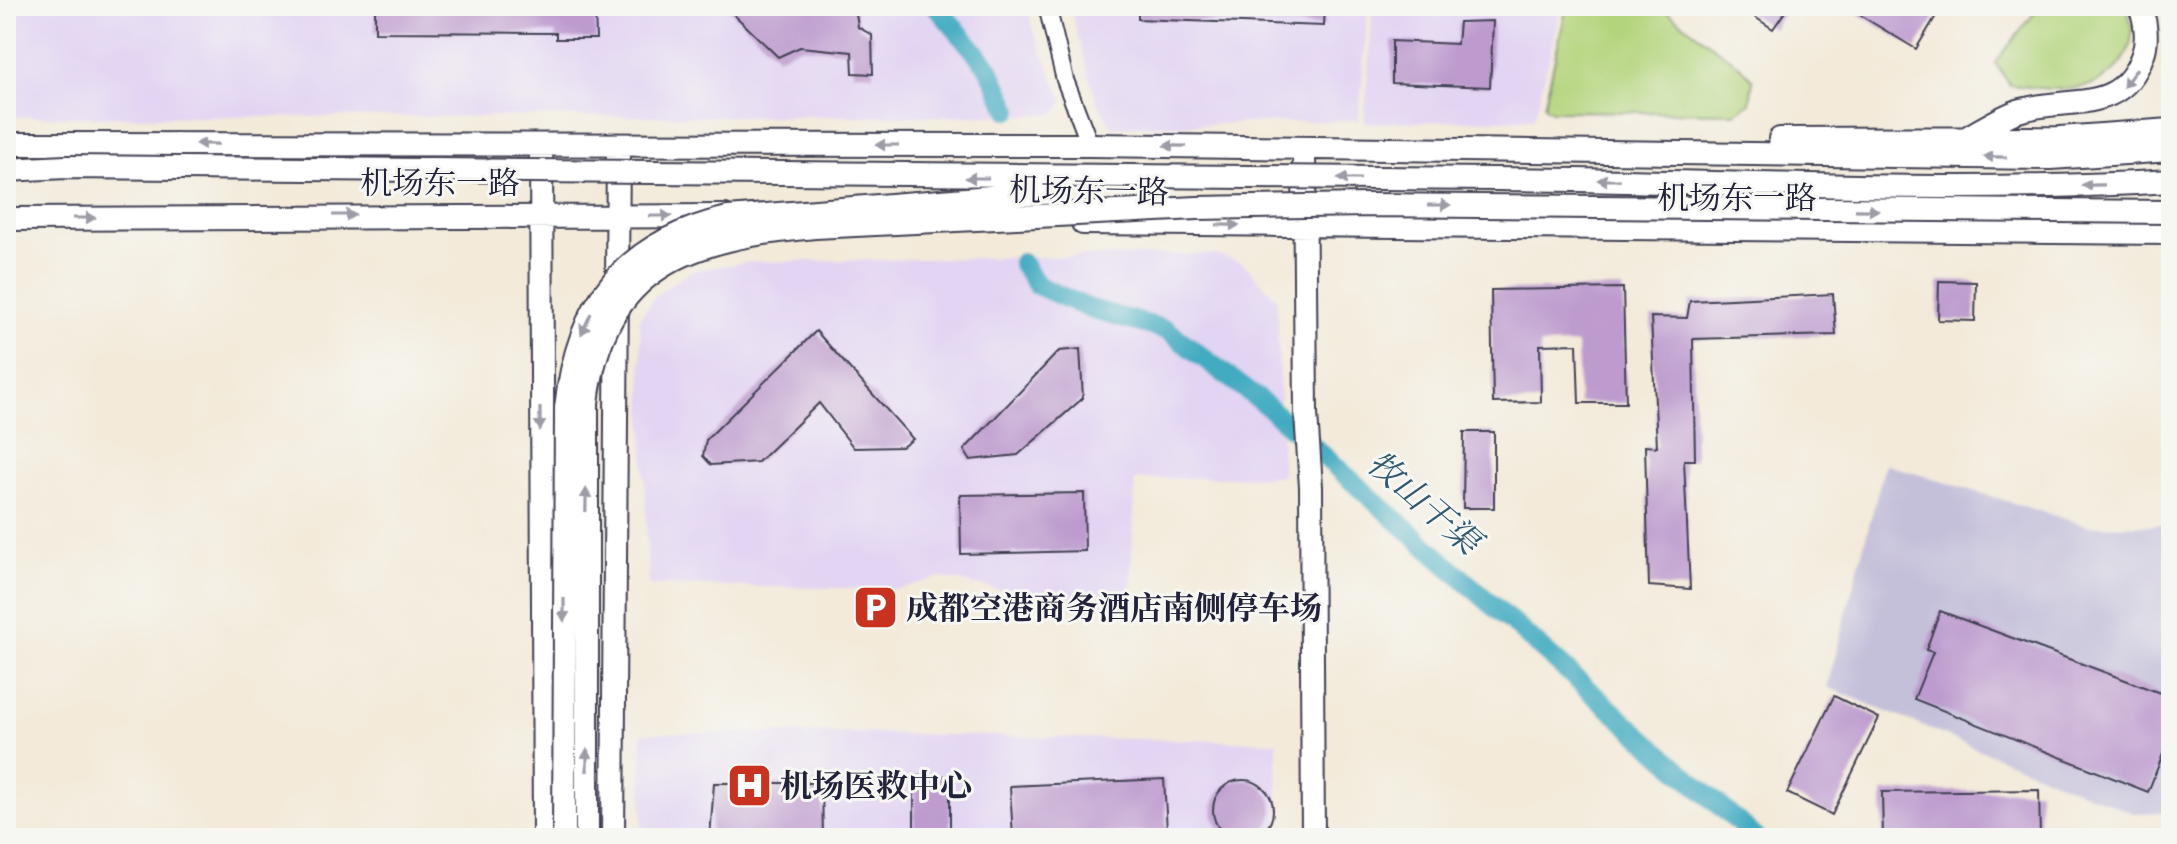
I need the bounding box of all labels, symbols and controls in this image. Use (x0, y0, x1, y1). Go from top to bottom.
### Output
one-way arrow (2123, 68, 2138, 89)
one-way arrow (194, 138, 219, 150)
one-way arrow (874, 139, 899, 151)
one-way arrow (1162, 140, 1187, 153)
one-way arrow (1982, 151, 2007, 163)
street label: 机场东一路 (360, 162, 520, 204)
street label: 机场东一路 (1009, 169, 1169, 213)
one-way arrow (964, 172, 989, 184)
one-way arrow (1336, 173, 1361, 185)
one-way arrow (1596, 174, 1621, 186)
street label: 机场东一路 (1657, 177, 1817, 219)
one-way arrow (2080, 179, 2105, 191)
one-way arrow (1427, 199, 1452, 211)
one-way arrow (1855, 204, 1880, 216)
one-way arrow (332, 209, 357, 222)
one-way arrow (648, 210, 673, 222)
one-way arrow (72, 212, 97, 224)
one-way arrow (1216, 219, 1241, 232)
one-way arrow (579, 313, 592, 336)
one-way arrow (534, 407, 546, 432)
water label: 牧山干渠 (1358, 441, 1493, 566)
one-way arrow (580, 487, 593, 512)
parking icon: 成都空港商务酒店南侧停车场 (851, 584, 899, 632)
place label: 成都空港商务酒店南侧停车场 (906, 587, 1322, 629)
one-way arrow (558, 598, 570, 623)
one-way arrow (581, 747, 593, 772)
hospital icon: 机场医救中心 (725, 762, 773, 810)
place label: 机场医救中心 (780, 765, 972, 807)

